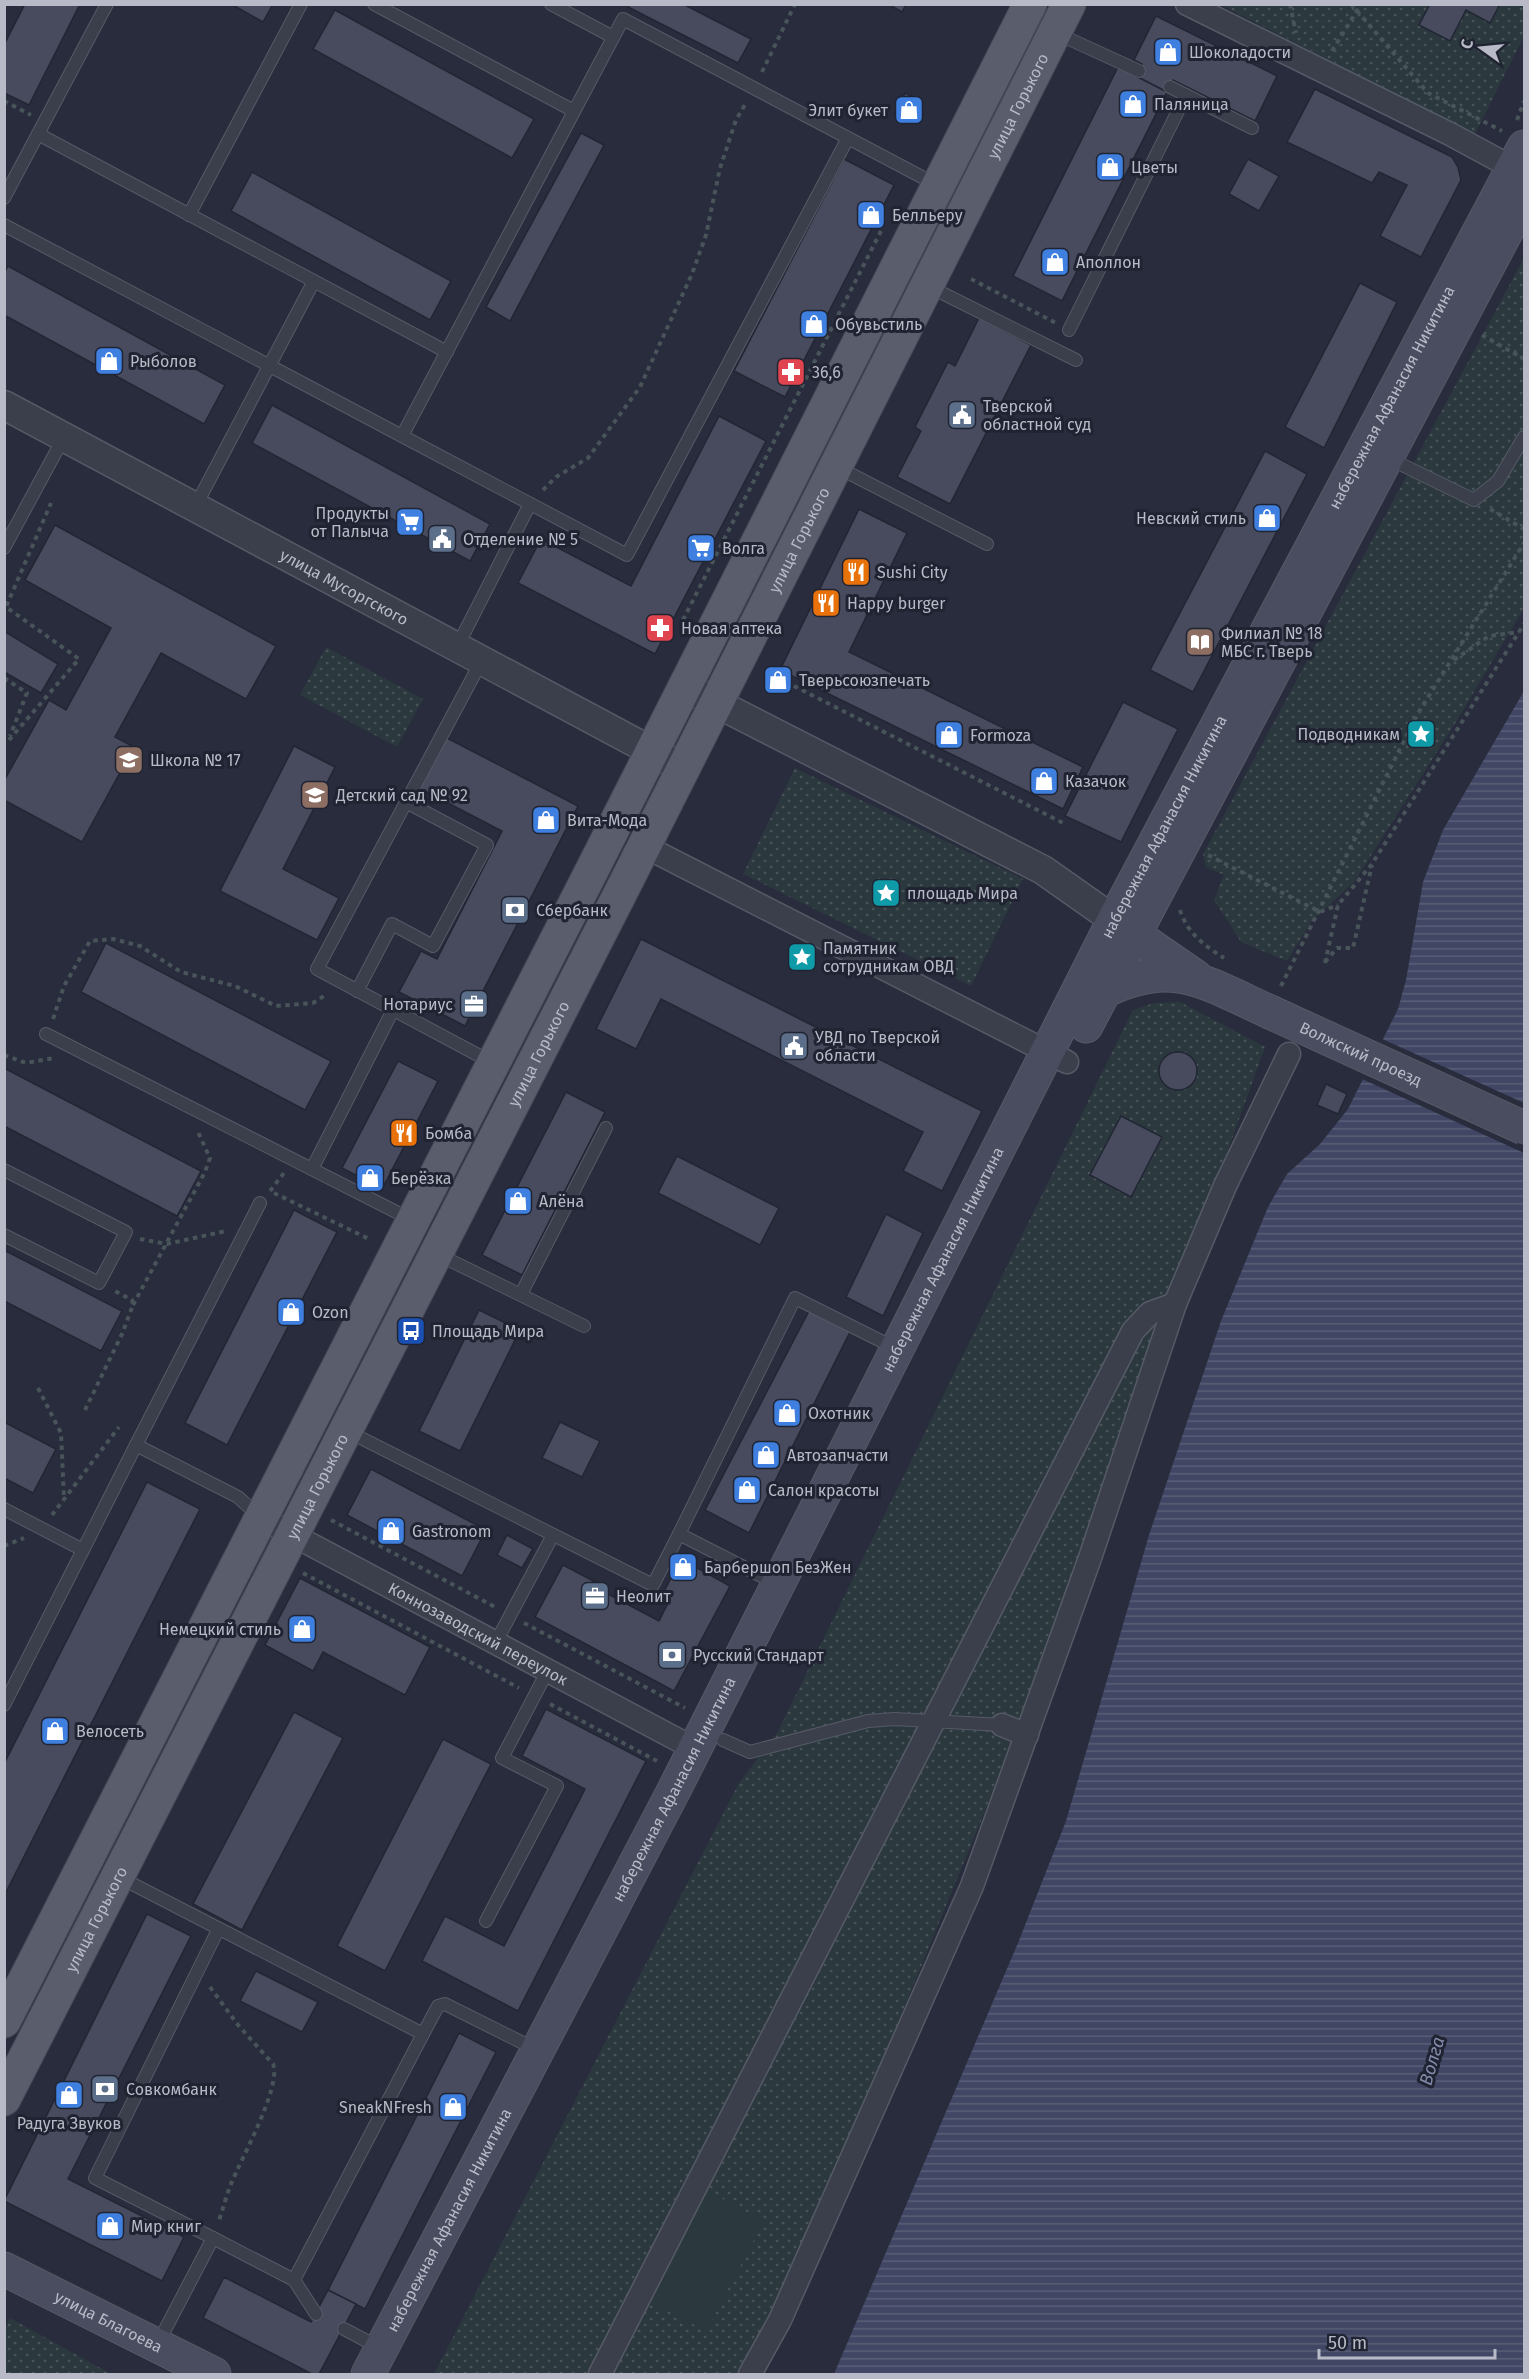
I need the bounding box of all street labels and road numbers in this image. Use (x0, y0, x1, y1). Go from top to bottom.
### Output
street label: улица Горького (983, 50, 1053, 162)
street label: набережная Афанасия Никитина (1325, 283, 1459, 512)
street label: улица Горького (765, 484, 834, 596)
street label: улица Мусоргского (277, 545, 412, 629)
street label: набережная Афанасия Никитина (1097, 712, 1231, 942)
street label: улица Горького (504, 998, 574, 1110)
street label: Волжский проезд (1297, 1018, 1425, 1090)
street label: набережная Афанасия Никитина (878, 1144, 1008, 1375)
street label: улица Горького (283, 1431, 352, 1543)
street label: Коннозаводский переулок (385, 1579, 572, 1690)
street label: набережная Афанасия Никитина (608, 1674, 740, 1905)
street label: улица Горького (62, 1863, 131, 1975)
street label: набережная Афанасия Никитина (383, 2105, 516, 2335)
street label: улица Благоева (51, 2287, 166, 2357)

